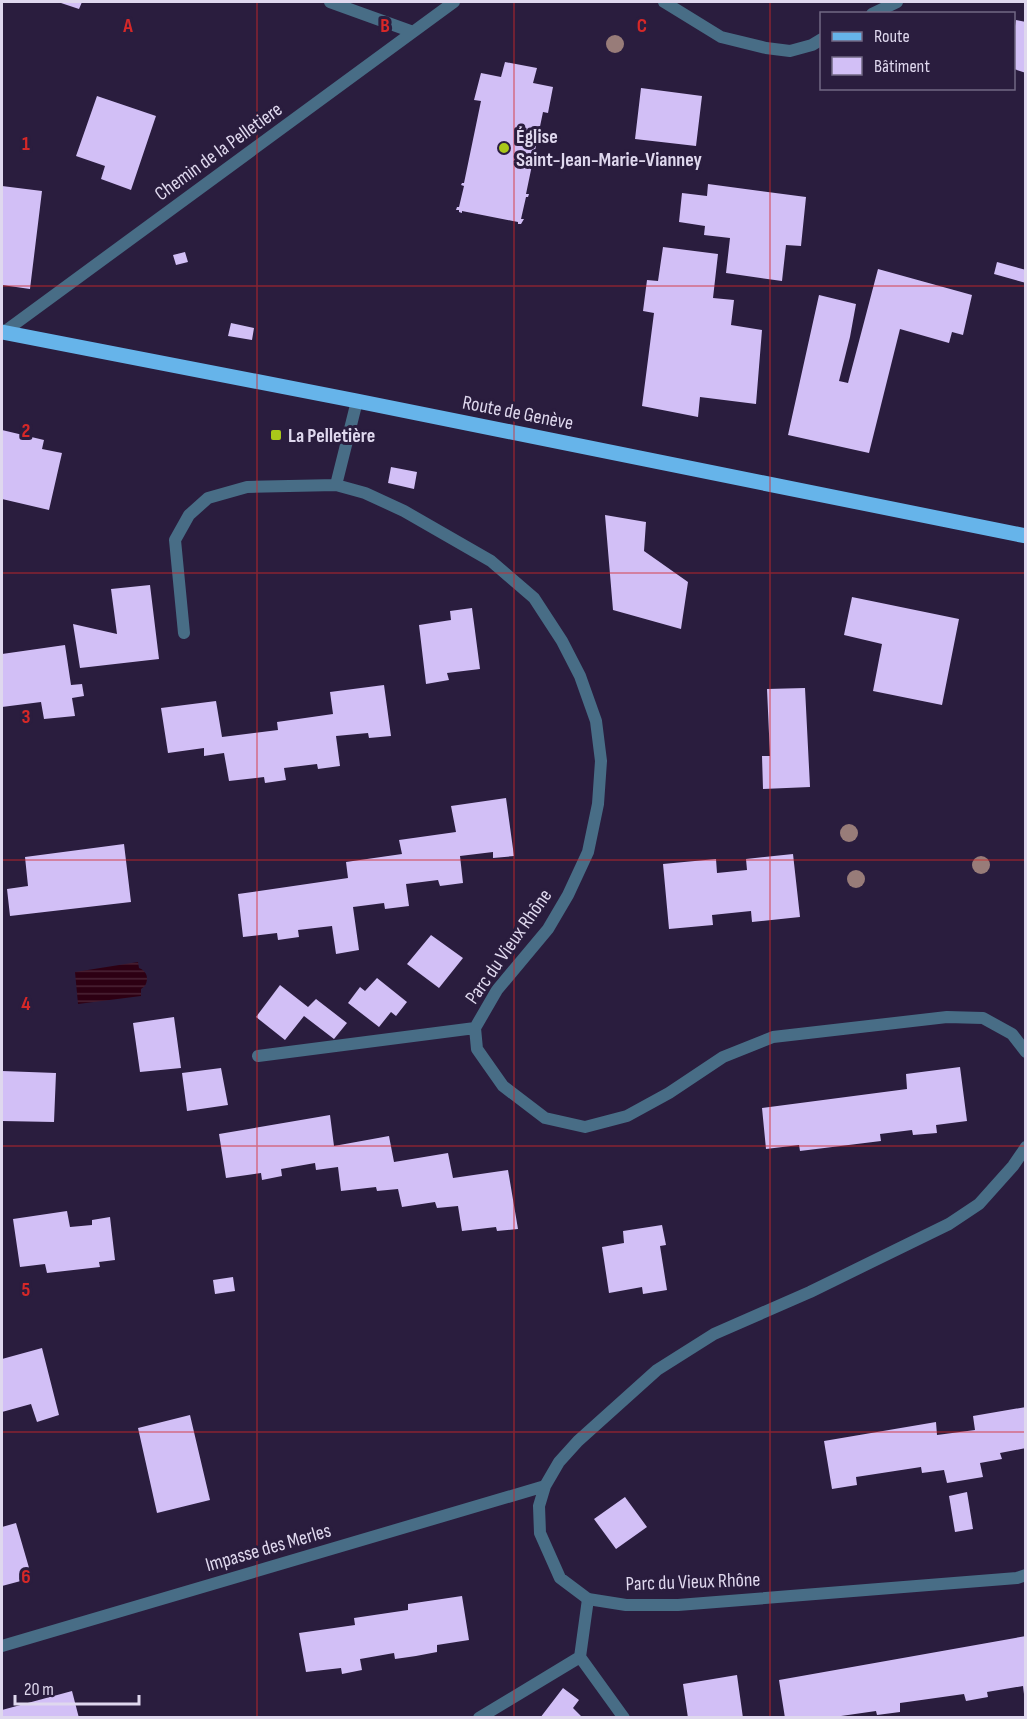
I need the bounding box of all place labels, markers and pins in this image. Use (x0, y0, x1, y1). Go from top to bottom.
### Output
place label: Église Saint-Jean-Marie-Vianney (516, 125, 703, 172)
marker: Église Saint-Jean-Marie-Vianney (497, 141, 511, 155)
place label: La Pelletière (288, 424, 375, 448)
marker: La Pelletière (269, 428, 283, 442)

